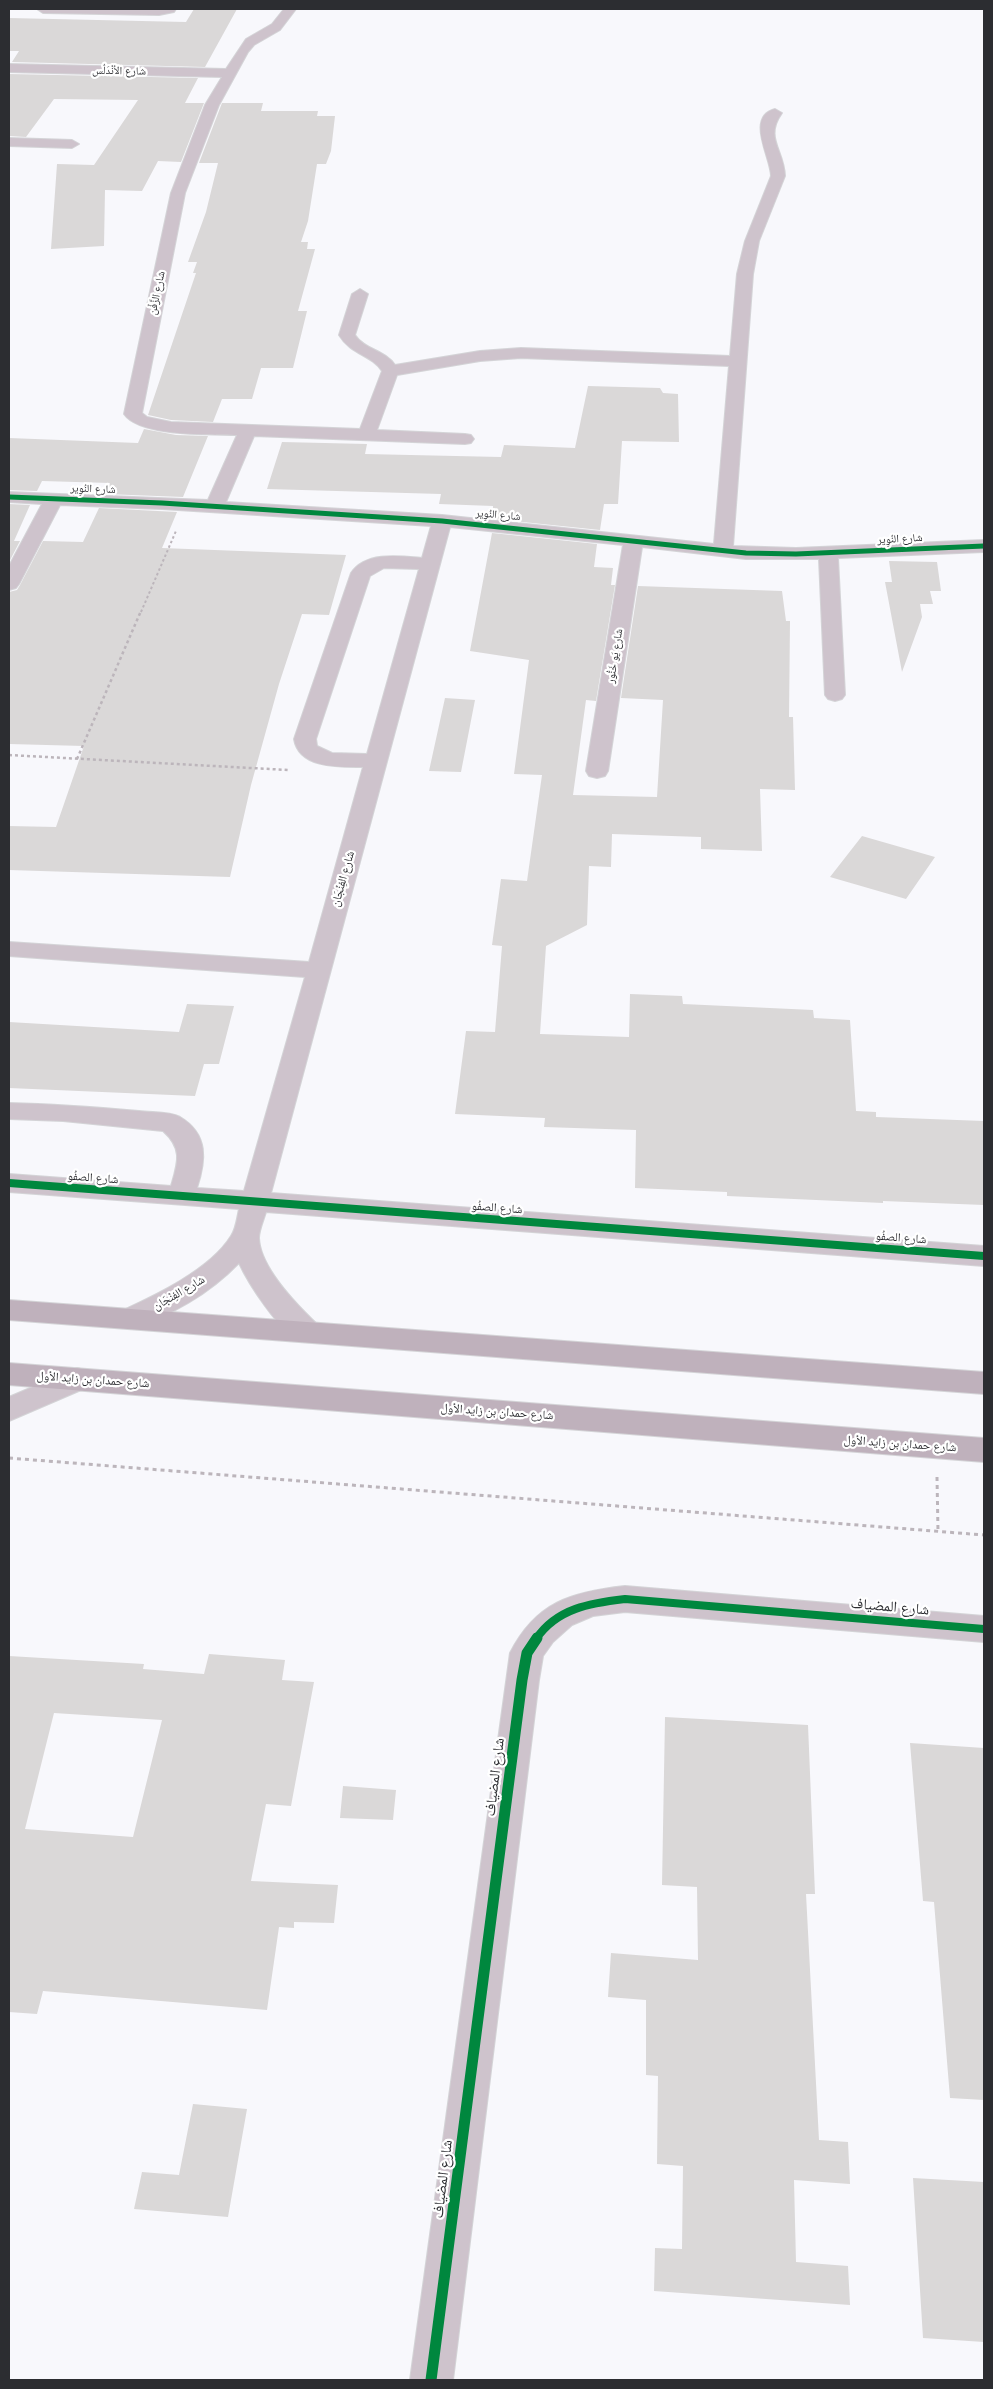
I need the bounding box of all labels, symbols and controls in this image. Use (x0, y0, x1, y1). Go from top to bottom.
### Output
street label: شارع الأنْدَلُس (92, 64, 146, 78)
street label: شارع الزَّفْن (146, 270, 168, 316)
street label: شارع النُوِير (70, 482, 116, 496)
street label: شارع النُوِير (475, 506, 521, 524)
street label: شارع النُوِير (877, 531, 923, 547)
street label: شارع يَو خَنُّور (604, 628, 626, 684)
street label: شارع الفِنْجَان (328, 849, 358, 909)
street label: شارع الصفُو (67, 1169, 119, 1187)
street label: شارع الصفُو (471, 1199, 523, 1217)
street label: شارع الصفُو (875, 1229, 927, 1247)
street label: شارع الفِنْجَان (150, 1272, 208, 1314)
street label: شارع حمدان بن زايد الأول (36, 1369, 150, 1391)
street label: شارع حمدان بن زايد الأول (440, 1401, 554, 1423)
street label: شارع حمدان بن زايد الأول (843, 1433, 957, 1455)
street label: شارع المضياف (850, 1595, 930, 1619)
street label: شارع المضياف (481, 1737, 509, 1817)
street label: شارع المضياف (429, 2139, 457, 2219)

